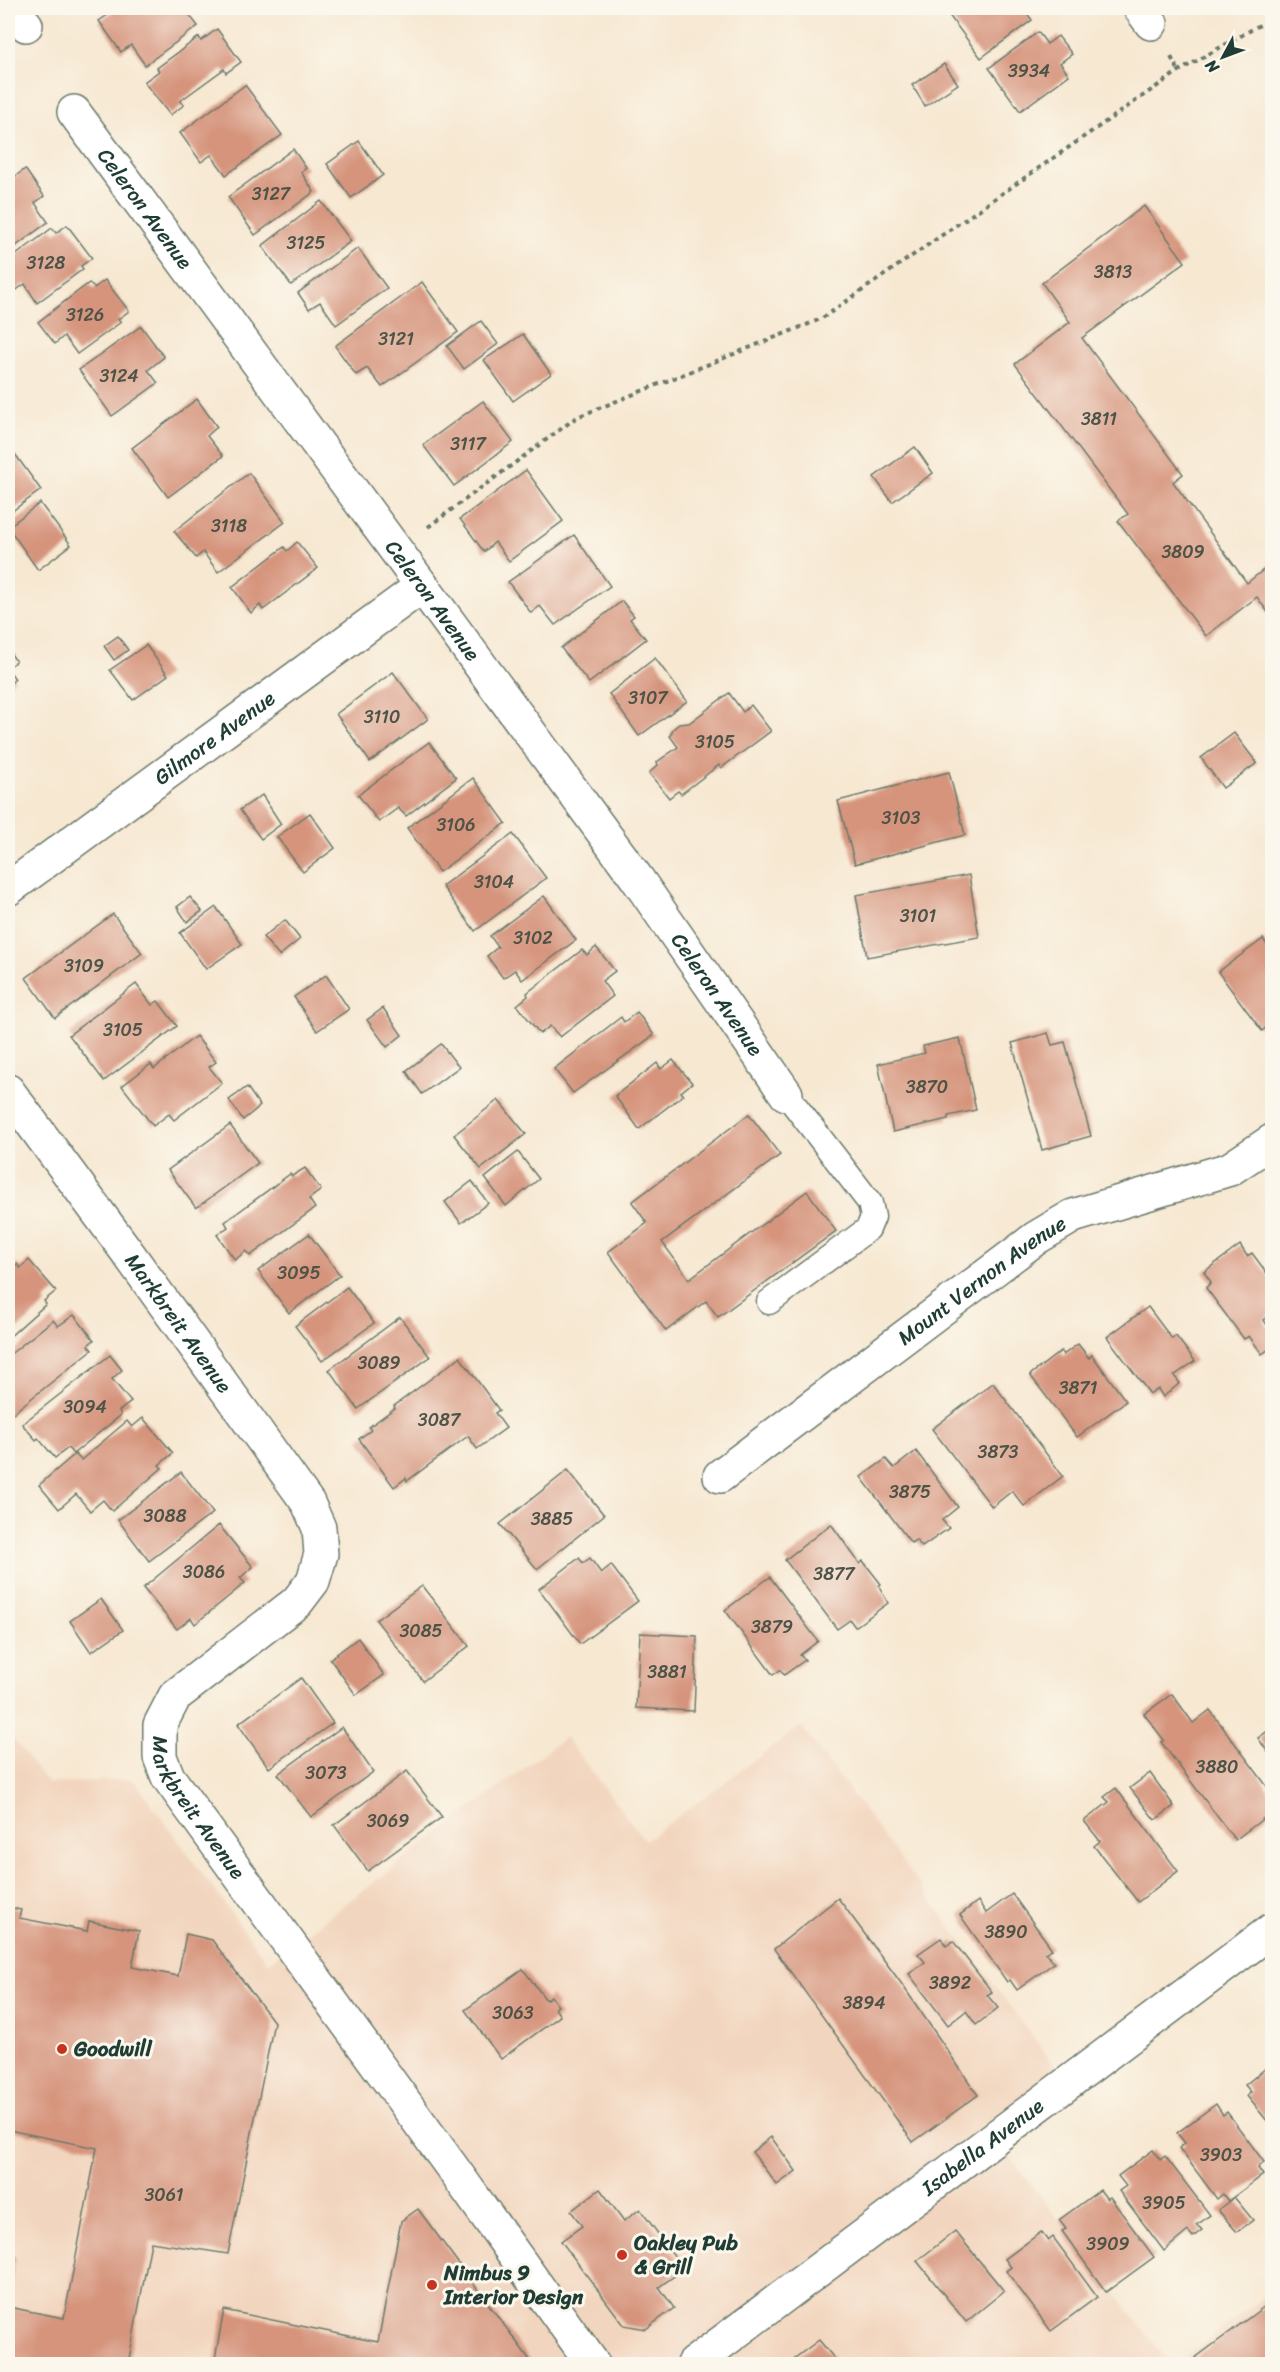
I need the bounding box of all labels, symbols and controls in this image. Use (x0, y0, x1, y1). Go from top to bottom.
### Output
north arrow (1193, 27, 1253, 87)
text: N (1197, 52, 1227, 81)
house number: 3934 (1008, 55, 1050, 87)
street label: Celeron Avenue (87, 140, 203, 278)
house number: 3127 (252, 178, 292, 210)
house number: 3125 (287, 227, 326, 259)
house number: 3128 (27, 247, 66, 279)
house number: 3813 (1094, 256, 1132, 288)
house number: 3126 (66, 299, 104, 331)
house number: 3121 (378, 323, 414, 355)
house number: 3124 (99, 360, 139, 392)
house number: 3811 (1081, 403, 1117, 435)
house number: 3117 (450, 428, 488, 460)
house number: 3118 (211, 510, 247, 542)
street label: Celeron Avenue (375, 531, 491, 670)
house number: 3809 (1161, 536, 1205, 568)
street label: Gilmore Avenue (146, 680, 283, 795)
house number: 3107 (628, 682, 669, 714)
house number: 3110 (364, 701, 400, 733)
house number: 3105 (695, 726, 735, 758)
house number: 3103 (882, 802, 921, 834)
house number: 3106 (436, 809, 476, 841)
house number: 3104 (474, 866, 514, 898)
house number: 3101 (900, 900, 937, 932)
house number: 3102 (513, 922, 553, 954)
street label: Celeron Avenue (661, 925, 774, 1064)
house number: 3109 (64, 950, 104, 982)
house number: 3105 (103, 1014, 143, 1046)
house number: 3870 (906, 1071, 948, 1103)
street label: Mount Vernon Avenue (889, 1205, 1074, 1355)
street label: Markbreit Avenue (115, 1245, 242, 1401)
house number: 3095 (277, 1257, 321, 1289)
house number: 3089 (357, 1347, 401, 1379)
house number: 3871 (1059, 1372, 1098, 1404)
house number: 3094 (63, 1391, 107, 1423)
house number: 3087 (418, 1404, 462, 1436)
house number: 3873 (978, 1436, 1019, 1468)
house number: 3875 (889, 1476, 931, 1508)
house number: 3088 (144, 1500, 187, 1532)
house number: 3885 (531, 1503, 573, 1535)
house number: 3086 (183, 1556, 225, 1588)
house number: 3877 (813, 1558, 856, 1590)
house number: 3879 (751, 1611, 793, 1643)
house number: 3085 (399, 1615, 443, 1647)
house number: 3881 (647, 1656, 687, 1688)
street label: Markbreit Avenue (141, 1736, 256, 1888)
house number: 3880 (1196, 1751, 1238, 1783)
house number: 3073 (305, 1757, 347, 1789)
house number: 3069 (367, 1805, 409, 1837)
house number: 3890 (984, 1916, 1028, 1948)
house number: 3892 (929, 1967, 971, 1999)
house number: 3894 (842, 1987, 886, 2019)
house number: 3063 (492, 1997, 534, 2029)
place label: Goodwill (73, 2030, 153, 2068)
marker: Goodwill (55, 2042, 69, 2056)
street label: Isabella Avenue (912, 2088, 1052, 2206)
house number: 3903 (1200, 2139, 1242, 2171)
house number: 3061 (144, 2179, 184, 2211)
house number: 3905 (1142, 2187, 1186, 2219)
place label: Oakley Pub & Grill (634, 2224, 738, 2286)
house number: 3909 (1086, 2228, 1130, 2260)
marker: Oakley Pub & Grill (615, 2248, 629, 2262)
place label: Nimbus 9 Interior Design (443, 2254, 584, 2316)
marker: Nimbus 9 Interior Design (425, 2278, 439, 2292)

